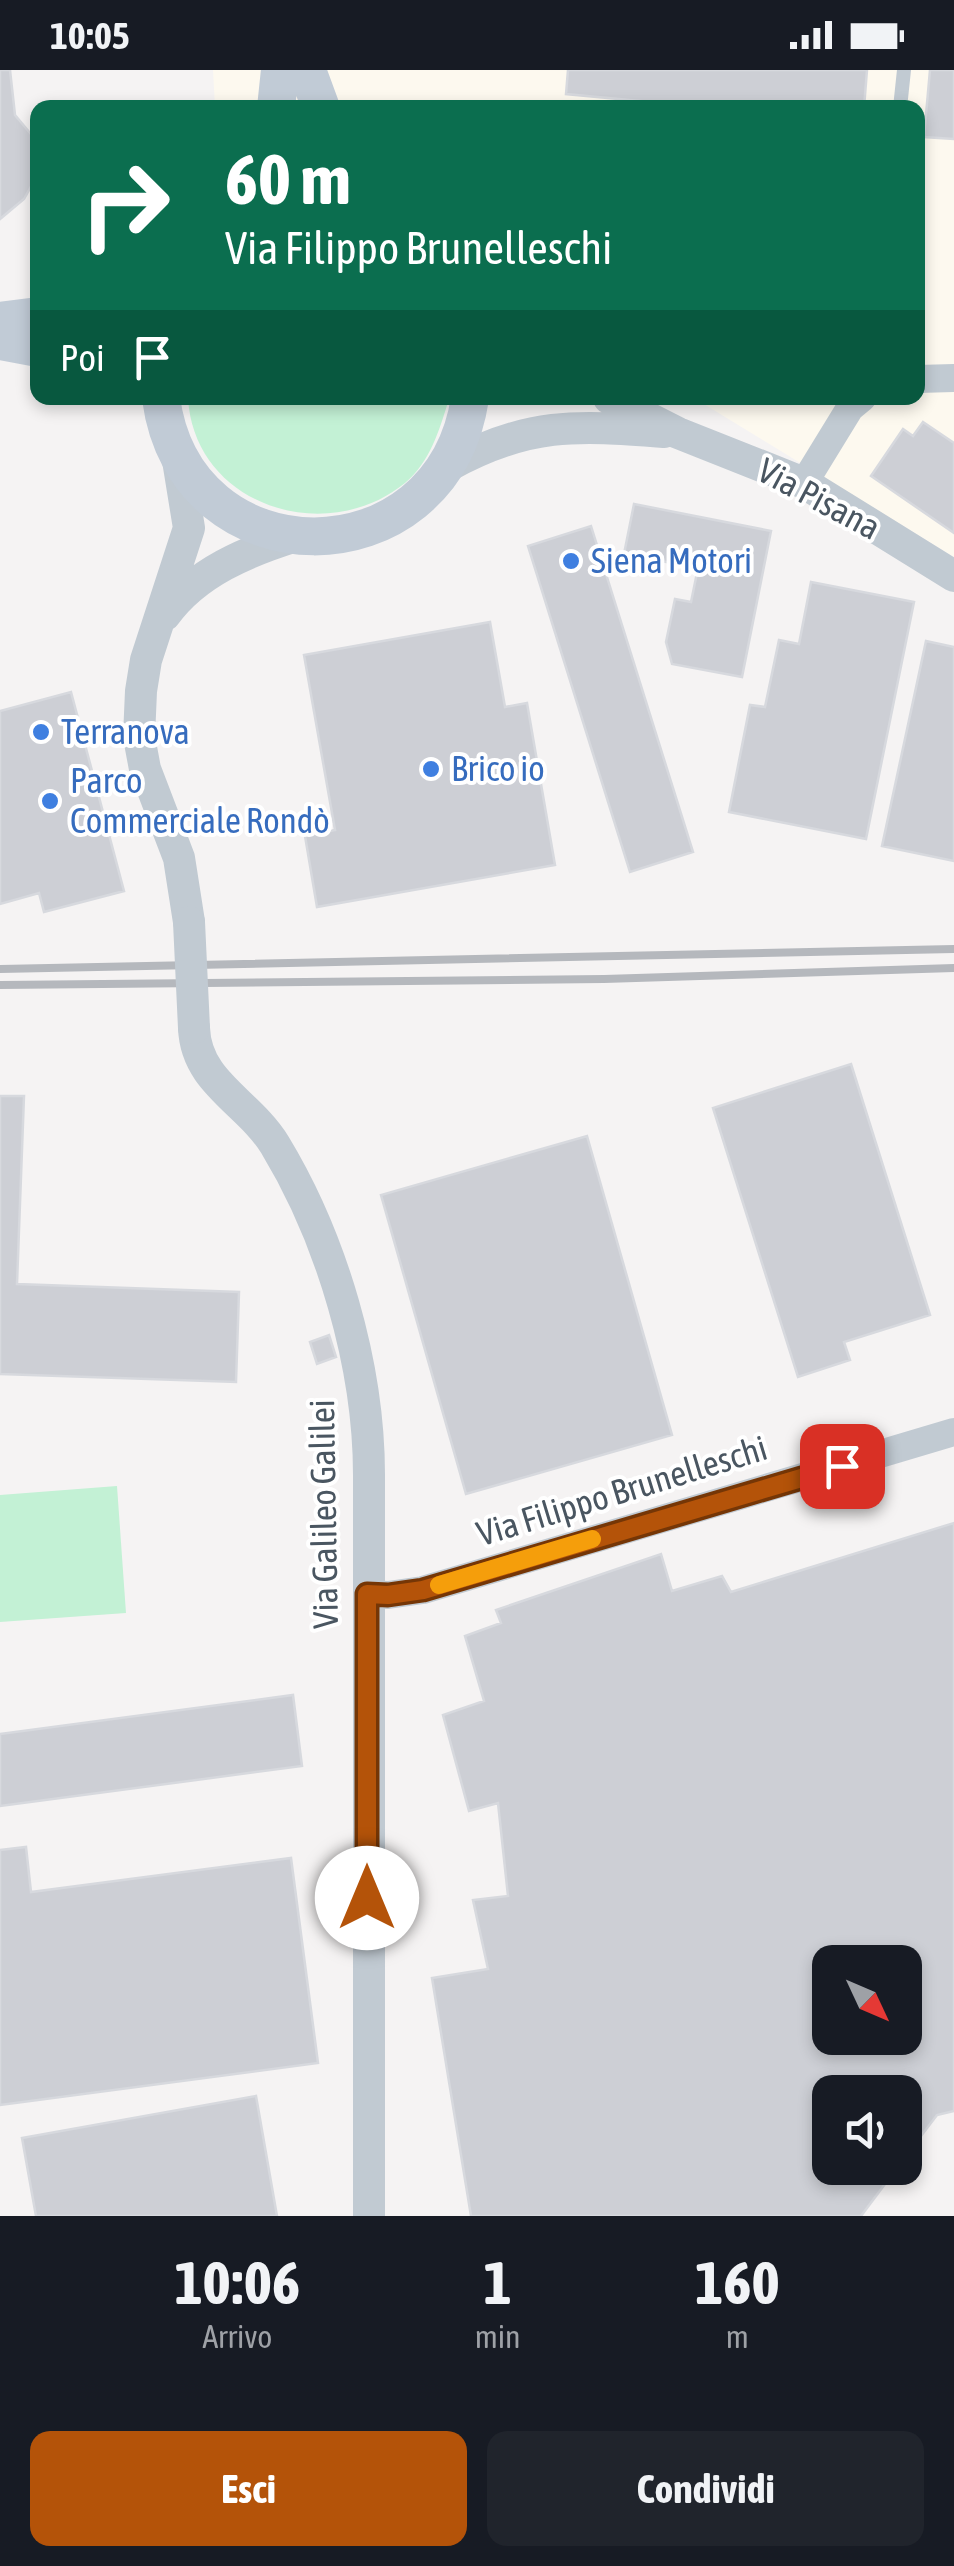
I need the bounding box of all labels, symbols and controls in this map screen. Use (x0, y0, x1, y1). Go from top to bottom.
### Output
text: 10:05 (50, 14, 130, 57)
text: 60 m (225, 139, 351, 219)
icon: right (60, 140, 190, 270)
text: Via Filippo Brunelleschi (225, 222, 612, 274)
icon: arrive (125, 330, 180, 385)
text: Poi (60, 336, 105, 379)
street label: Via Pisana (752, 449, 887, 547)
place label: Siena Motori (591, 540, 752, 580)
marker: Siena Motori (560, 550, 582, 572)
place label: Terranova (61, 711, 190, 751)
marker: Terranova (30, 721, 52, 743)
place label: Brico io (451, 748, 545, 788)
marker: Brico io (420, 758, 442, 780)
place label: Parco Commerciale Rondò (70, 760, 330, 840)
marker: Parco Commerciale Rondò (39, 790, 61, 812)
street label: Via Galileo Galilei (301, 1399, 345, 1629)
pin (800, 1424, 885, 1509)
street label: Via Filippo Brunelleschi (472, 1427, 772, 1553)
icon: arrive (815, 1439, 870, 1494)
position arrow (315, 1846, 419, 1950)
north arrow (812, 1945, 922, 2055)
map controls (812, 1945, 922, 2185)
button: sound (812, 2075, 922, 2185)
text: 10:06 (174, 2248, 300, 2317)
text: 1 (484, 2248, 512, 2317)
text: 160 (695, 2248, 780, 2317)
text: Arrivo (202, 2318, 272, 2355)
text: min (475, 2318, 521, 2355)
text: m (726, 2318, 749, 2355)
button: Esci (30, 2431, 467, 2546)
button: Condividi (487, 2431, 924, 2546)

